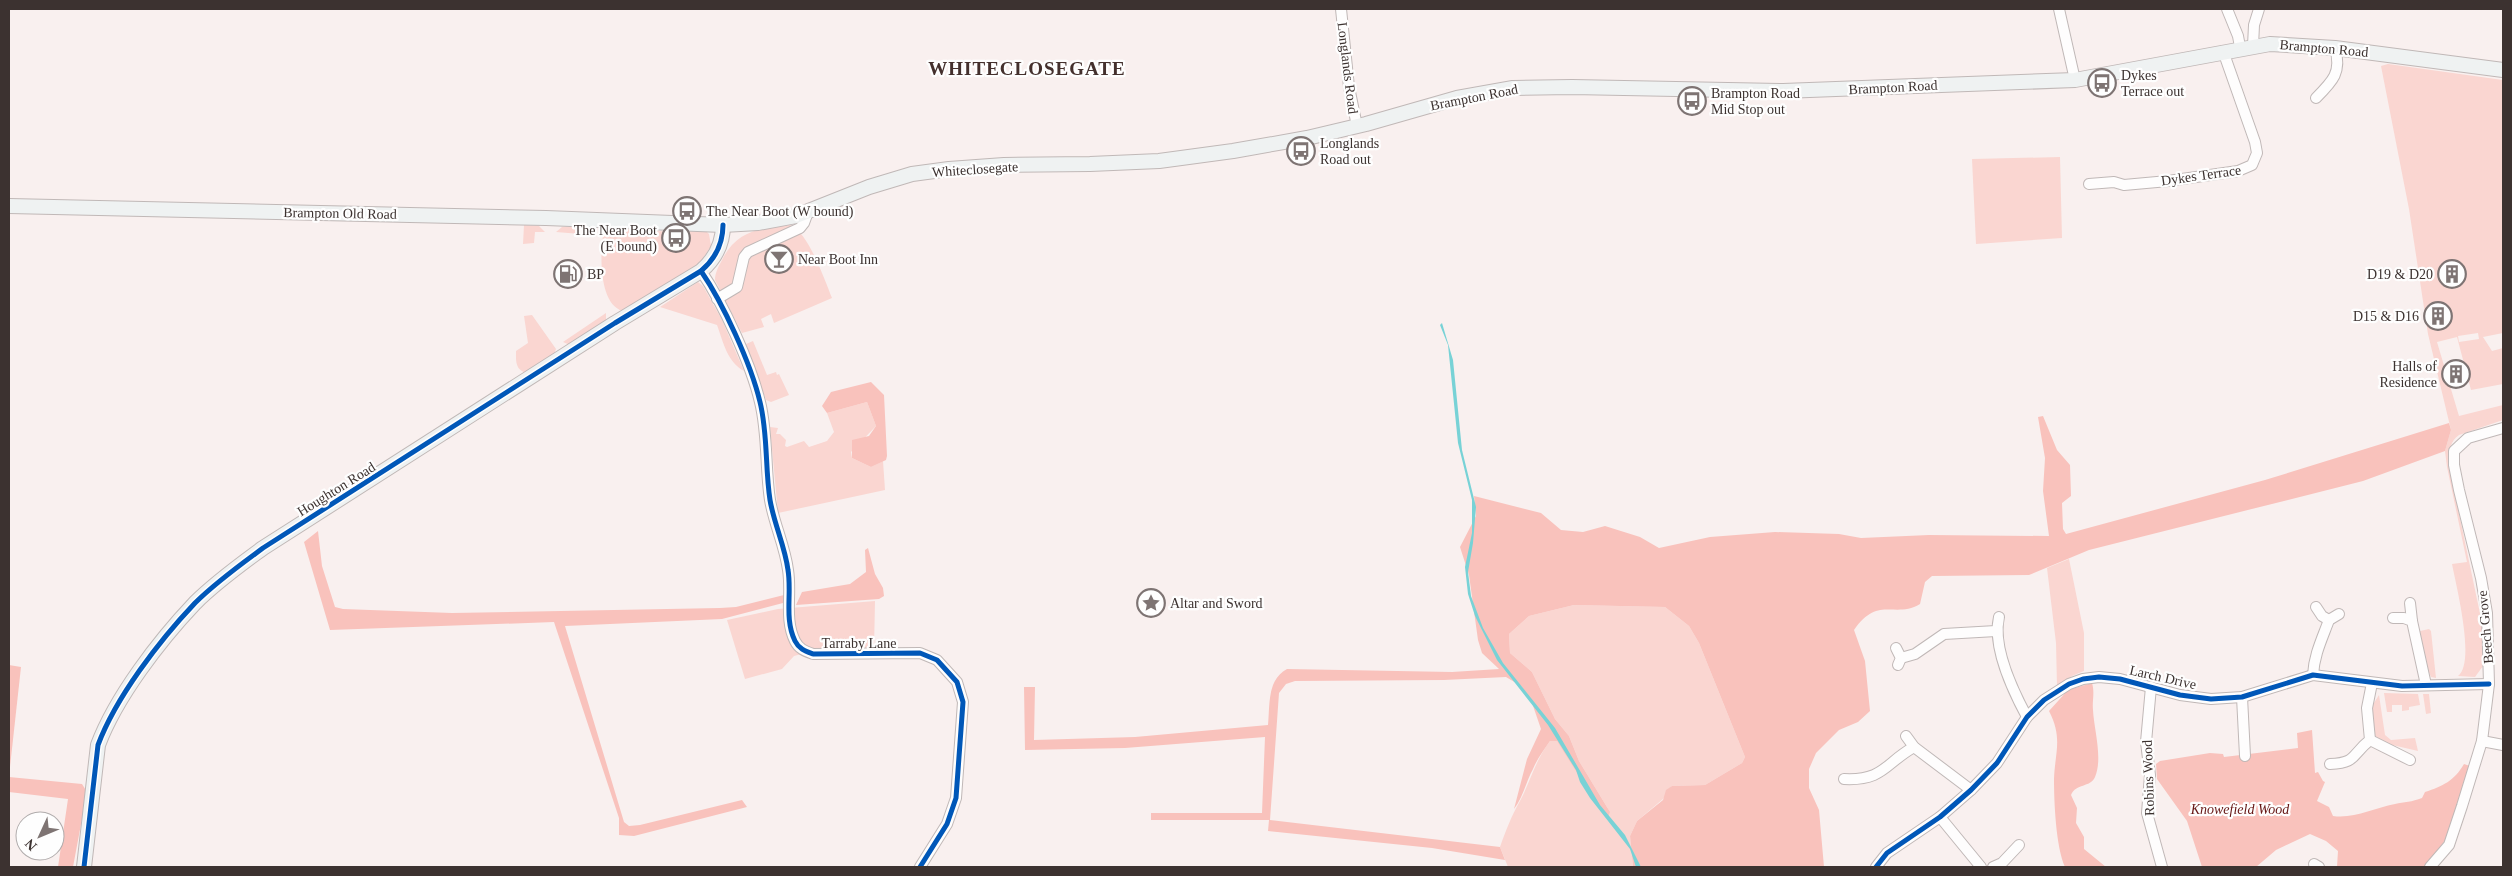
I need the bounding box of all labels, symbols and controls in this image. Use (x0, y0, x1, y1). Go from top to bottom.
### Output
street label: Longlands Road (1334, 21, 1361, 115)
street label: Brampton Road (2279, 37, 2369, 60)
district label: WHITECLOSEGATE (928, 58, 1126, 79)
bus stop icon: Dykes Terrace out (2087, 68, 2117, 98)
place label: Dykes Terrace out (2121, 68, 2184, 99)
street label: Brampton Road (1848, 78, 1938, 97)
street label: Brampton Road (1429, 82, 1519, 113)
bus stop icon: Brampton Road Mid Stop out (1677, 86, 1707, 116)
place label: Brampton Road Mid Stop out (1711, 86, 1800, 117)
bus stop icon: Longlands Road out (1286, 136, 1316, 166)
place label: Longlands Road out (1320, 136, 1379, 167)
street label: Whiteclosegate (931, 159, 1019, 180)
street label: Dykes Terrace (2160, 162, 2242, 189)
bus stop icon: The Near Boot (W bound) (672, 196, 702, 226)
place label: The Near Boot (W bound) (706, 204, 854, 220)
street label: Brampton Old Road (283, 205, 397, 222)
place label: The Near Boot (E bound) (574, 223, 657, 255)
bus stop icon: The Near Boot (E bound) (661, 223, 691, 253)
bar icon: Near Boot Inn (764, 244, 794, 274)
place label: Near Boot Inn (798, 252, 878, 267)
fuel station icon: BP (553, 259, 583, 289)
building icon: D19 & D20 (2437, 259, 2467, 289)
place label: BP (587, 267, 604, 282)
place label: D19 & D20 (2367, 267, 2433, 282)
building icon: D15 & D16 (2423, 301, 2453, 331)
place label: D15 & D16 (2353, 309, 2419, 324)
place label: Halls of Residence (2379, 359, 2437, 390)
building icon: Halls of Residence (2441, 359, 2471, 389)
street label: Houghton Road (295, 459, 378, 519)
place icon: Altar and Sword (1136, 588, 1166, 618)
street label: Beech Grove (2475, 590, 2496, 664)
place label: Altar and Sword (1170, 596, 1263, 611)
street label: Tarraby Lane (822, 636, 896, 651)
street label: Larch Drive (2128, 663, 2198, 692)
street label: Robins Wood (2140, 740, 2157, 816)
park label: Knowefield Wood (2190, 802, 2290, 817)
north arrow (15, 811, 65, 861)
text: N (22, 836, 40, 854)

